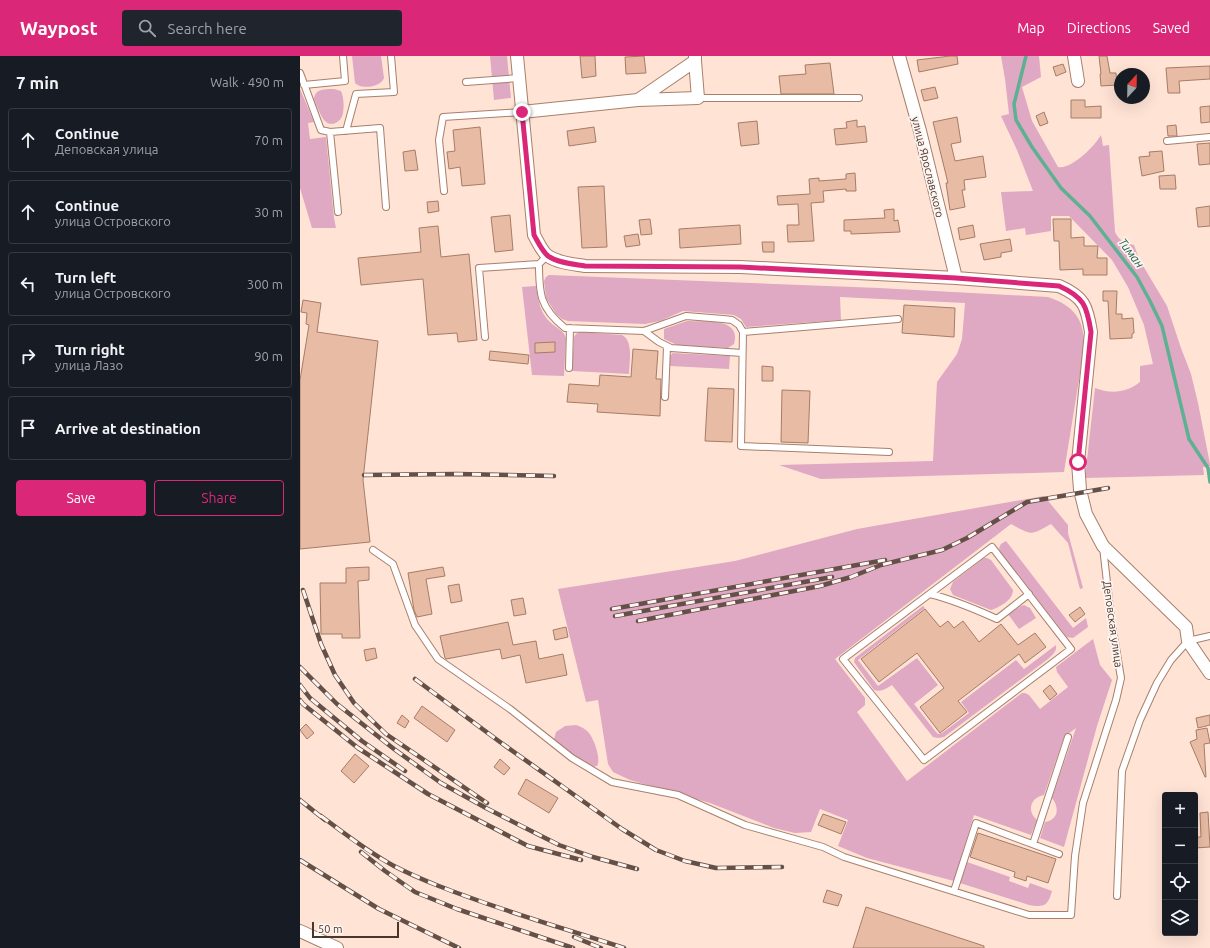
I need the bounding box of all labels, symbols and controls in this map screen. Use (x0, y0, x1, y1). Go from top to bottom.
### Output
search box (122, 10, 402, 46)
text: Waypost (20, 17, 98, 39)
icon: search (136, 17, 158, 39)
text: Search here (168, 20, 247, 37)
text: Map (1017, 20, 1045, 36)
text: Directions (1067, 20, 1131, 36)
text: Saved (1153, 20, 1190, 36)
north arrow (1114, 68, 1150, 104)
text: 7 min (16, 73, 59, 92)
text: Walk · 490 m (210, 75, 284, 89)
route end (513, 103, 531, 121)
street label: улица Ярославского (910, 115, 946, 219)
text: Continue (55, 125, 119, 142)
icon: ahead (17, 129, 39, 151)
text: 70 m (254, 133, 283, 147)
text: Деповская улица (55, 142, 158, 156)
text: Continue (55, 197, 119, 214)
icon: ahead (17, 201, 39, 223)
text: 30 m (254, 205, 283, 219)
text: улица Островского (55, 214, 171, 228)
water label: Тиман (1116, 235, 1147, 270)
text: Turn left (55, 269, 116, 286)
icon: left (17, 273, 39, 295)
text: 300 m (247, 277, 283, 291)
text: улица Островского (55, 286, 171, 300)
text: Turn right (55, 341, 125, 358)
icon: right (17, 345, 39, 367)
text: 90 m (254, 349, 283, 363)
text: улица Лазо (55, 358, 123, 372)
icon: arrive (17, 417, 39, 439)
text: Arrive at destination (55, 420, 201, 437)
route start (1069, 453, 1087, 471)
button: Save (16, 480, 146, 516)
button: Share (154, 480, 284, 516)
street label: Деповская улица (1101, 580, 1125, 668)
map controls (1162, 792, 1198, 936)
button: + (1162, 792, 1198, 828)
button: − (1162, 828, 1198, 864)
button: locate (1162, 864, 1198, 900)
button: layers (1162, 900, 1198, 936)
scale bar (312, 920, 399, 939)
text: 50 m (318, 923, 342, 935)

